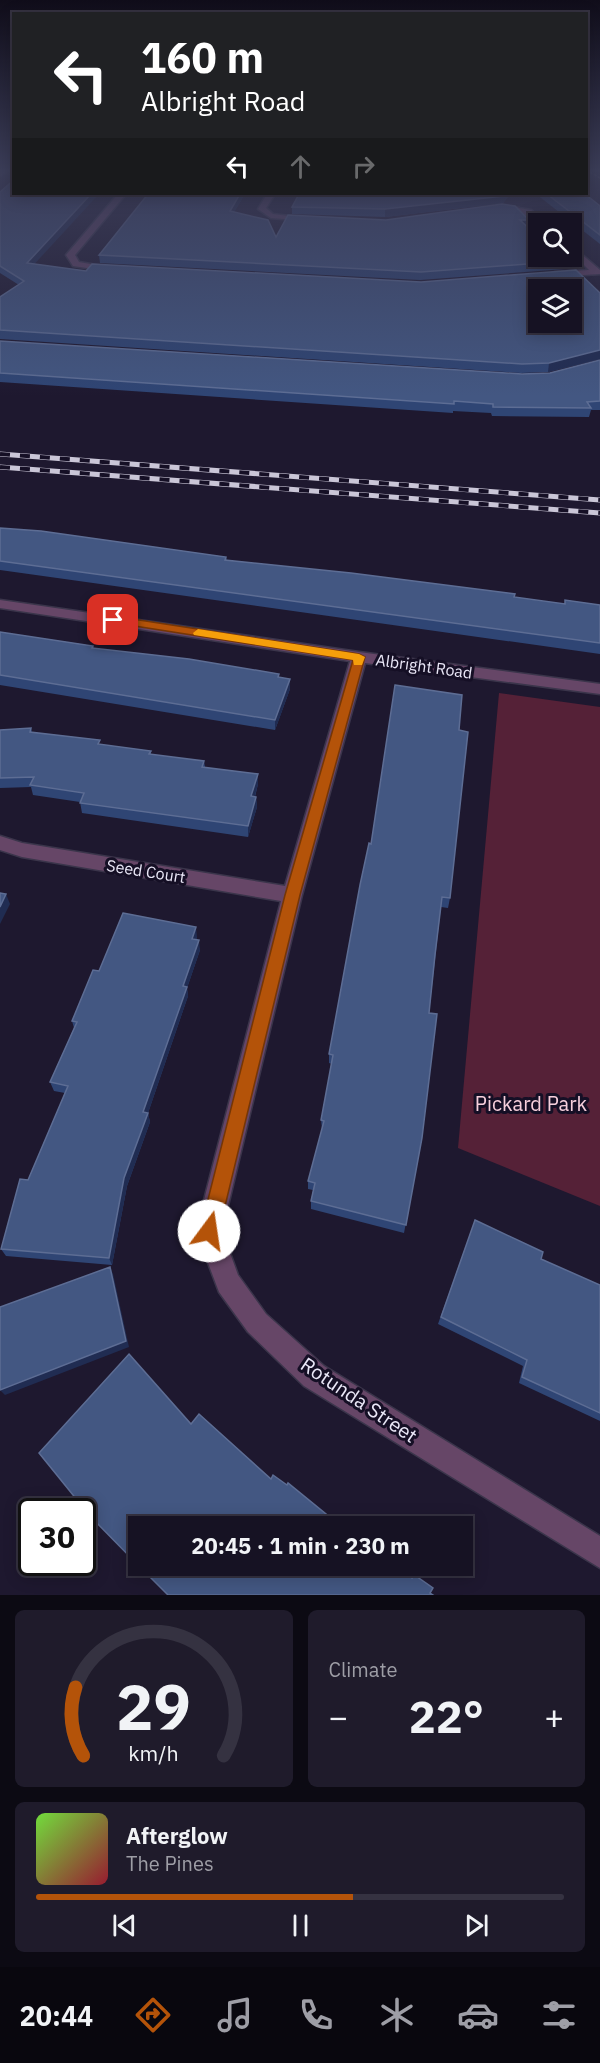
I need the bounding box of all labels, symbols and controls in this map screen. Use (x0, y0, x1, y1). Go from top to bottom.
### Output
text: 160 m (141, 30, 264, 85)
icon: left (42, 36, 120, 114)
text: Albright Road (141, 83, 305, 118)
icon: left (221, 150, 254, 183)
icon: ahead (284, 150, 317, 183)
icon: right (347, 150, 380, 183)
map controls (528, 213, 582, 333)
button: search (528, 213, 582, 267)
button: layers (528, 279, 582, 333)
pin (87, 594, 138, 645)
icon: arrive (96, 603, 129, 636)
street label: Albright Road (374, 649, 474, 683)
street label: Seed Court (105, 855, 187, 887)
park label: Pickard Park (475, 1090, 588, 1117)
position arrow (177, 1199, 241, 1263)
street label: Rotunda Street (296, 1351, 423, 1449)
speed limit sign: 30 (18, 1498, 96, 1576)
text: 20:45 · 1 min · 230 m (191, 1531, 410, 1560)
text: Climate (329, 1656, 397, 1683)
text: 29 (116, 1666, 191, 1747)
text: 22° (409, 1687, 484, 1745)
text: − (329, 1695, 348, 1738)
text: + (544, 1695, 564, 1738)
text: km/h (129, 1739, 179, 1767)
text: Afterglow (126, 1821, 228, 1850)
text: The Pines (126, 1850, 214, 1877)
icon: previous (108, 1909, 141, 1942)
icon: pause (284, 1909, 317, 1942)
icon: next (460, 1909, 493, 1942)
icon: directions (132, 1994, 174, 2036)
icon: music (214, 1994, 256, 2036)
icon: phone (295, 1994, 337, 2036)
icon: climate (376, 1994, 418, 2036)
icon: car (457, 1994, 499, 2036)
icon: filters (538, 1994, 580, 2036)
text: 20:44 (20, 1998, 93, 2033)

